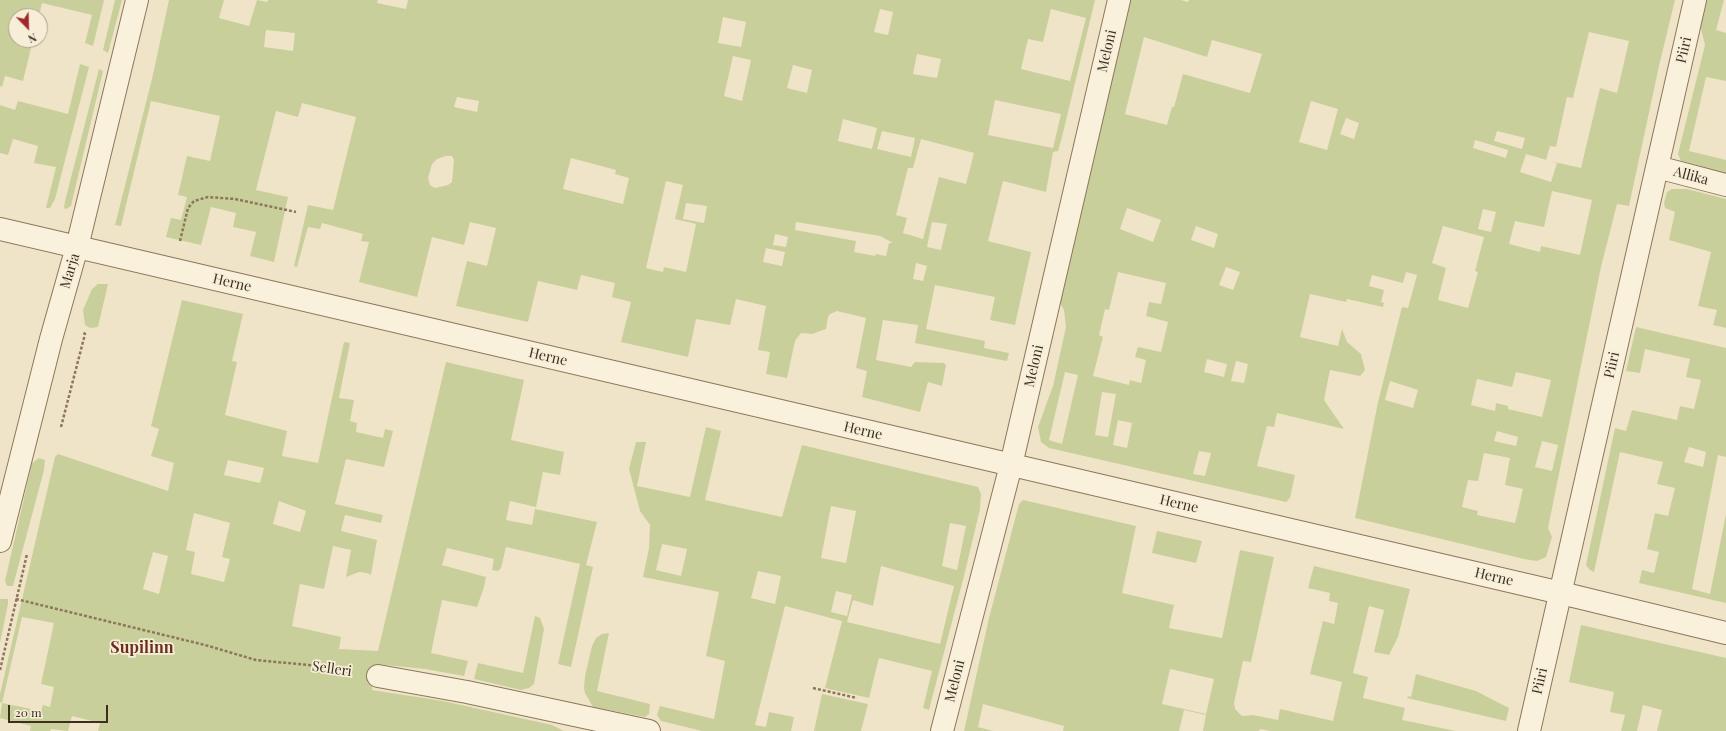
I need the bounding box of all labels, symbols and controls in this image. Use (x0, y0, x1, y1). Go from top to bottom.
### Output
north arrow (8, 8, 48, 48)
street label: Meloni (1094, 28, 1120, 74)
text: N (26, 30, 39, 47)
street label: Piiri (1673, 35, 1695, 65)
street label: Allika (1672, 163, 1710, 189)
street label: Marja (57, 251, 83, 291)
street label: Herne (211, 270, 253, 296)
street label: Meloni (1021, 343, 1047, 389)
street label: Herne (527, 344, 569, 370)
street label: Piiri (1601, 350, 1623, 380)
street label: Herne (842, 418, 884, 444)
street label: Herne (1158, 491, 1200, 517)
street label: Herne (1473, 564, 1515, 590)
district label: Supilinn (110, 638, 174, 658)
street label: Selleri (311, 658, 353, 680)
street label: Meloni (942, 658, 968, 704)
street label: Piiri (1529, 666, 1551, 696)
scale bar (10, 697, 110, 723)
text: 20 m (15, 704, 42, 720)

